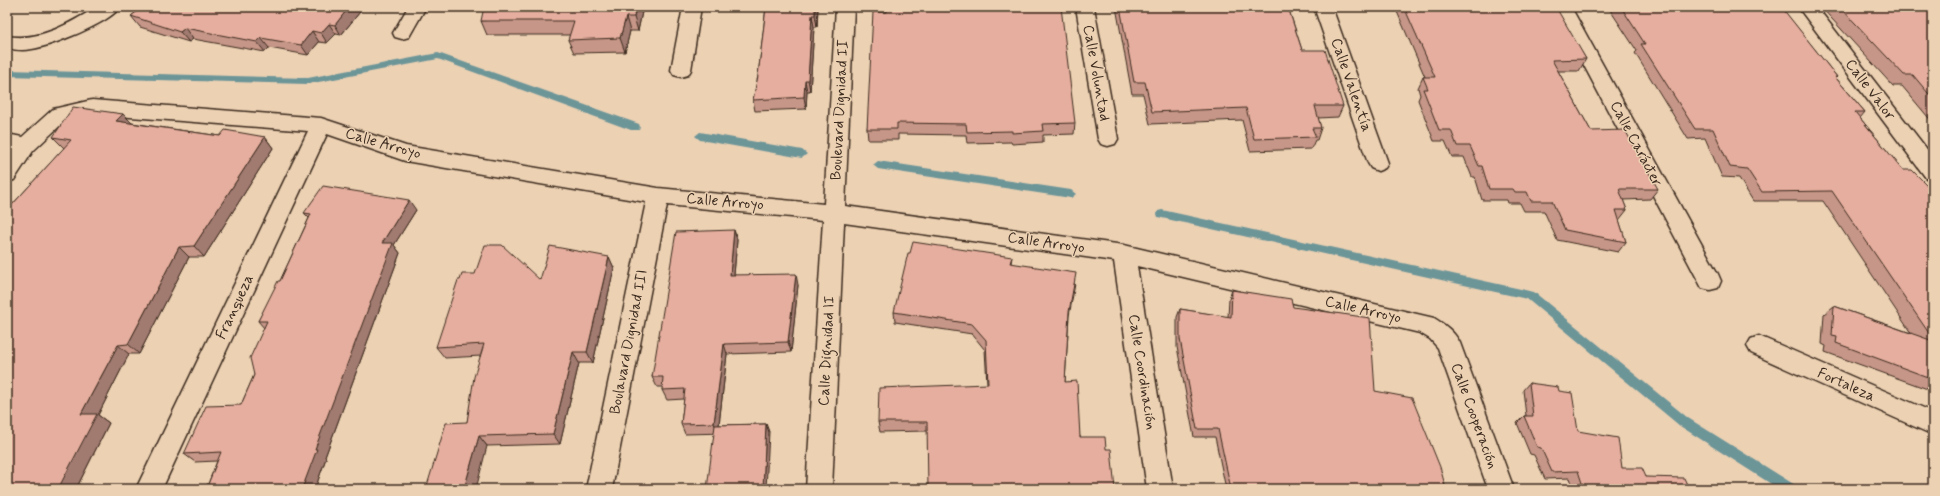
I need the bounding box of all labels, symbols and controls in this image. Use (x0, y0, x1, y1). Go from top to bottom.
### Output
street label: Calle Voluntad (1078, 23, 1114, 123)
street label: Calle Valentía (1326, 35, 1377, 135)
street label: Boulevard Dignidad II (826, 39, 854, 181)
street label: Calle Valor (1840, 55, 1900, 125)
street label: Calle Carácter (1605, 98, 1667, 190)
street label: Calle Arroyo (343, 124, 423, 164)
street label: Calle Arroyo (685, 189, 765, 215)
street label: Calle Arroyo (1006, 228, 1086, 258)
street label: Boulavard Dignidad III (605, 268, 653, 416)
street label: Franqueza (211, 271, 259, 343)
street label: Calle Arroyo (1323, 291, 1403, 329)
street label: Calle Dignidad II (814, 295, 841, 407)
street label: Calle Coordinación (1123, 313, 1161, 431)
street label: Calle Cooperación (1446, 360, 1502, 472)
street label: Fortaleza (1814, 363, 1878, 407)

